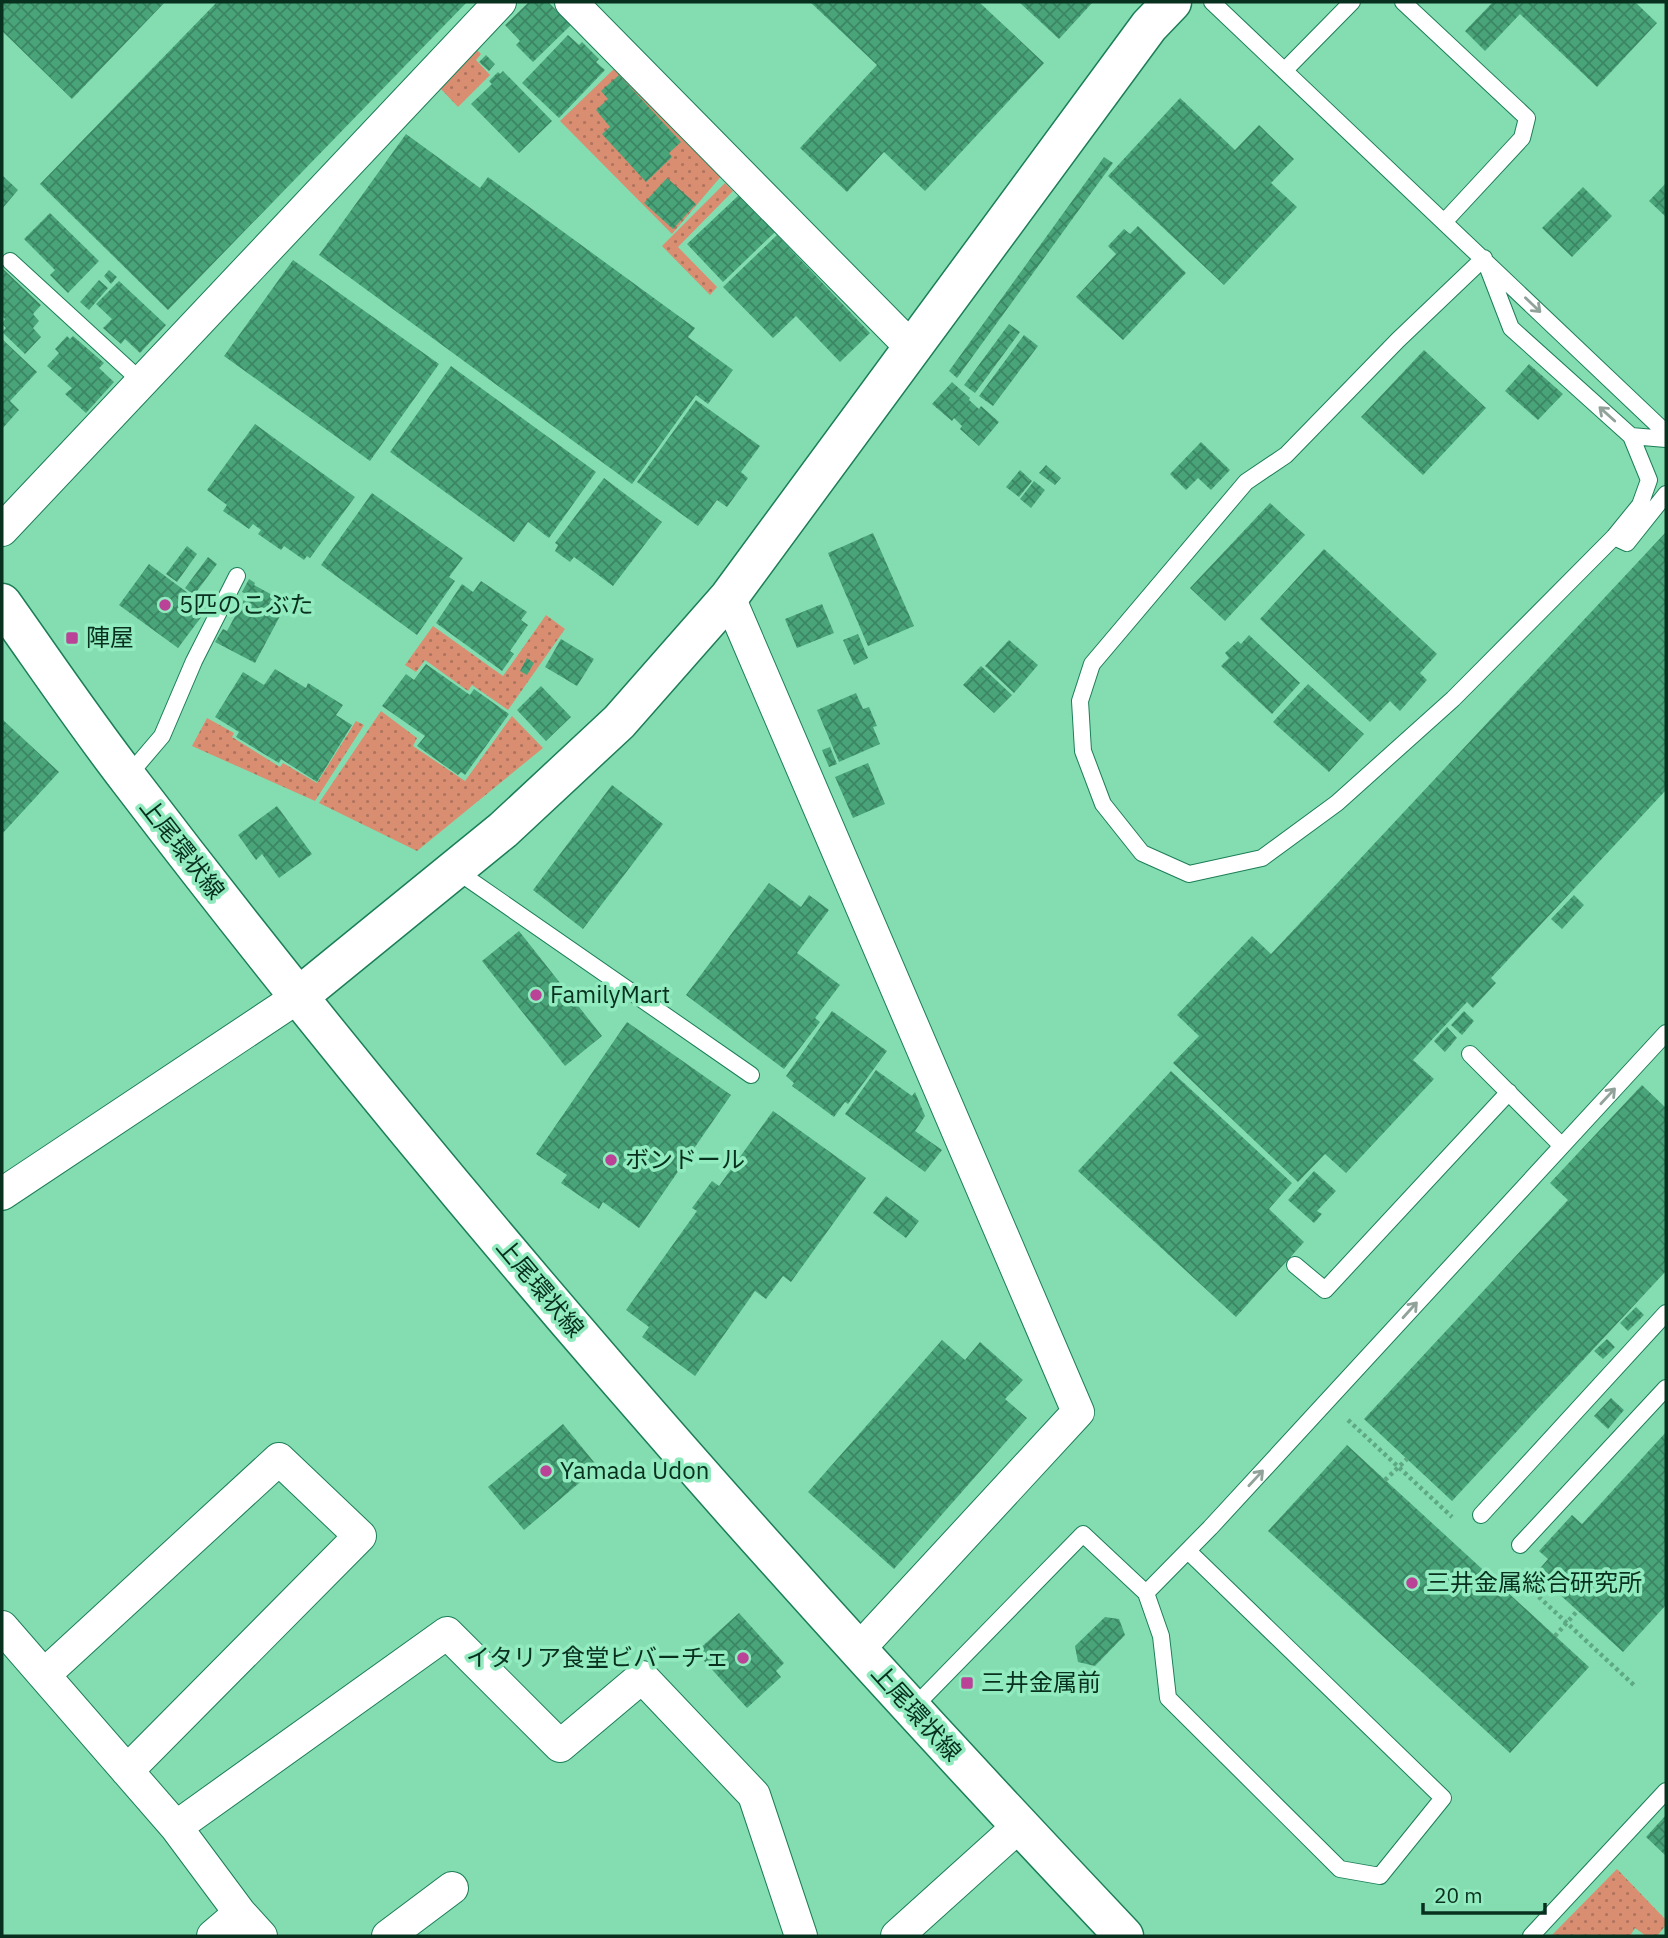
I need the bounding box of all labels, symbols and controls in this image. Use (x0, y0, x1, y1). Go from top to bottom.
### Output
one-way arrow (1524, 297, 1541, 314)
one-way arrow (1598, 406, 1616, 422)
place label: 5匹のこぶた (179, 588, 313, 620)
marker: 5匹のこぶた (157, 597, 173, 613)
place label: 陣屋 (86, 621, 134, 653)
marker: 陣屋 (64, 630, 80, 646)
street label: 上尾環状線 (133, 791, 232, 906)
place label: FamilyMart (550, 978, 670, 1010)
marker: FamilyMart (528, 987, 544, 1003)
one-way arrow (1599, 1087, 1616, 1105)
place label: ボンドール (625, 1143, 745, 1175)
marker: ボンドール (603, 1152, 619, 1168)
street label: 上尾環状線 (490, 1231, 592, 1344)
one-way arrow (1402, 1301, 1418, 1319)
place label: Yamada Udon (560, 1454, 709, 1486)
marker: Yamada Udon (538, 1463, 554, 1479)
one-way arrow (1248, 1470, 1265, 1487)
place label: 三井金属総合研究所 (1426, 1566, 1642, 1598)
marker: 三井金属総合研究所 (1404, 1575, 1420, 1591)
place label: イタリア食堂ビバーチェ (466, 1641, 729, 1673)
marker: イタリア食堂ビバーチェ (735, 1650, 751, 1666)
street label: 上尾環状線 (865, 1657, 969, 1768)
place label: 三井金属前 (981, 1666, 1101, 1698)
marker: 三井金属前 (959, 1675, 975, 1691)
scale bar (1423, 1871, 1546, 1915)
text: 20 m (1434, 1881, 1483, 1909)

